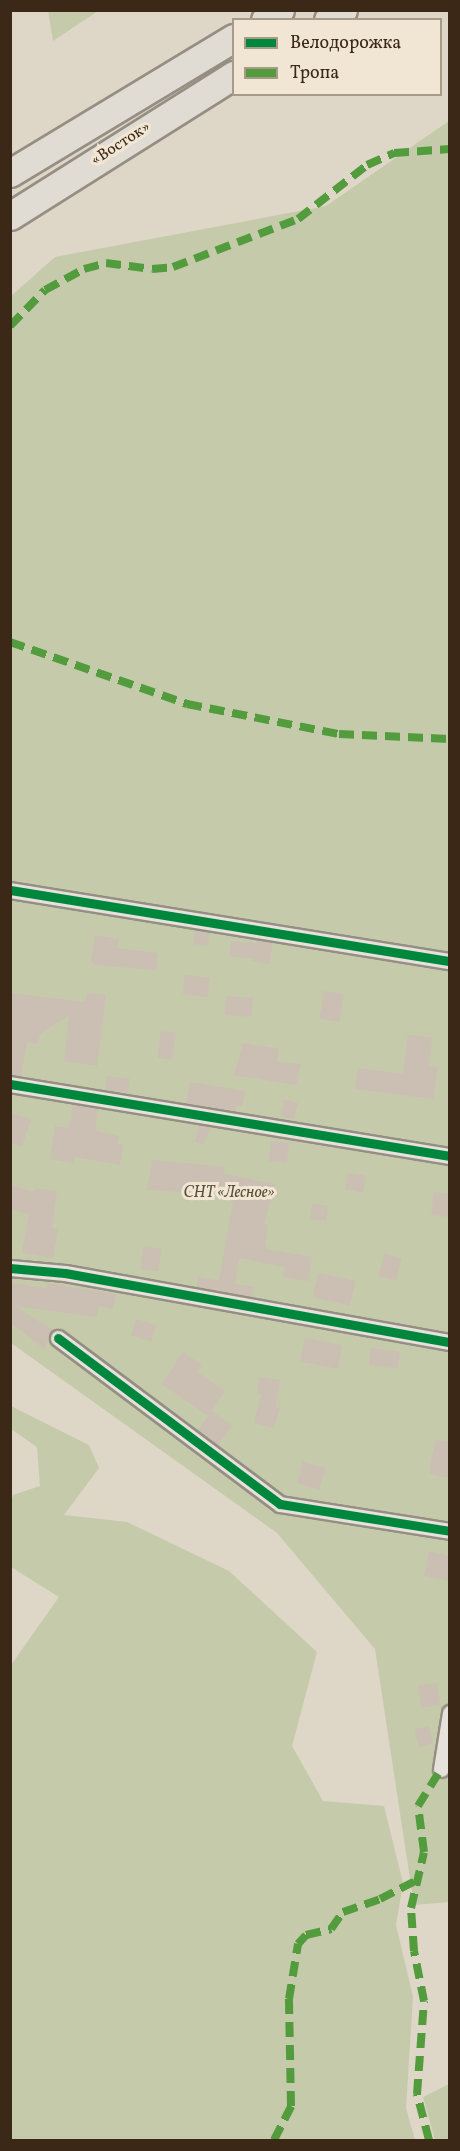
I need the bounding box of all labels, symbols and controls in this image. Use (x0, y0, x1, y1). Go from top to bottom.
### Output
legend (232, 18, 442, 96)
text: Велодорожка (290, 31, 401, 56)
text: Тропа (290, 61, 339, 86)
street label: «Восток» (88, 118, 154, 170)
park label: СНТ «Лесное» (183, 1183, 275, 1203)

